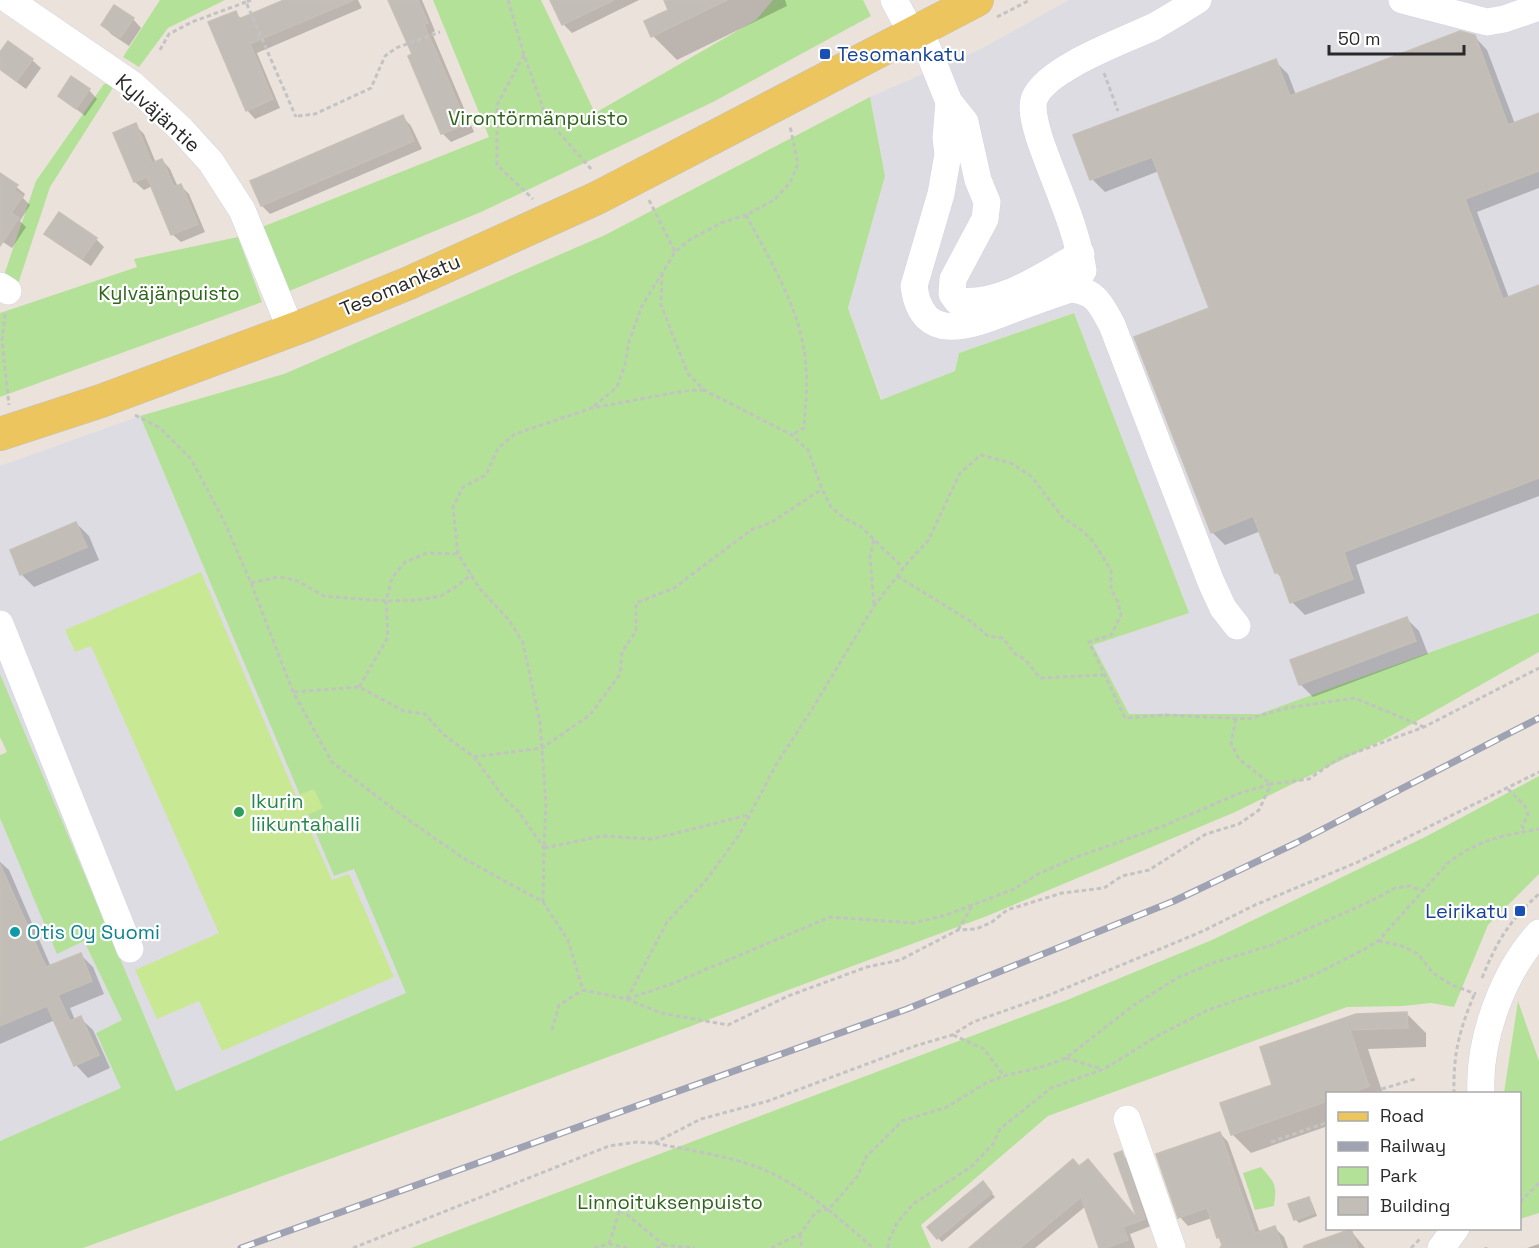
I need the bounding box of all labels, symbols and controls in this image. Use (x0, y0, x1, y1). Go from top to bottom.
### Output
scale bar (1329, 18, 1464, 56)
text: 50 m (1338, 27, 1380, 50)
place label: Tesomankatu (837, 41, 965, 67)
marker: Tesomankatu (818, 47, 832, 61)
street label: Kylväjäntie (110, 68, 206, 158)
park label: Virontörmänpuisto (448, 105, 628, 131)
street label: Tesomankatu (336, 248, 464, 322)
park label: Kylväjänpuisto (98, 280, 240, 306)
place label: Ikurin liikuntahalli (251, 788, 360, 837)
marker: Ikurin liikuntahalli (232, 805, 246, 819)
place label: Leirikatu (1425, 898, 1508, 924)
marker: Leirikatu (1513, 904, 1527, 918)
place label: Otis Oy Suomi (27, 919, 160, 945)
marker: Otis Oy Suomi (8, 925, 22, 939)
legend (1326, 1092, 1521, 1230)
text: Road (1380, 1104, 1424, 1127)
text: Railway (1380, 1134, 1446, 1157)
text: Park (1380, 1164, 1418, 1187)
park label: Linnoituksenpuisto (577, 1189, 763, 1215)
text: Building (1380, 1194, 1450, 1217)

